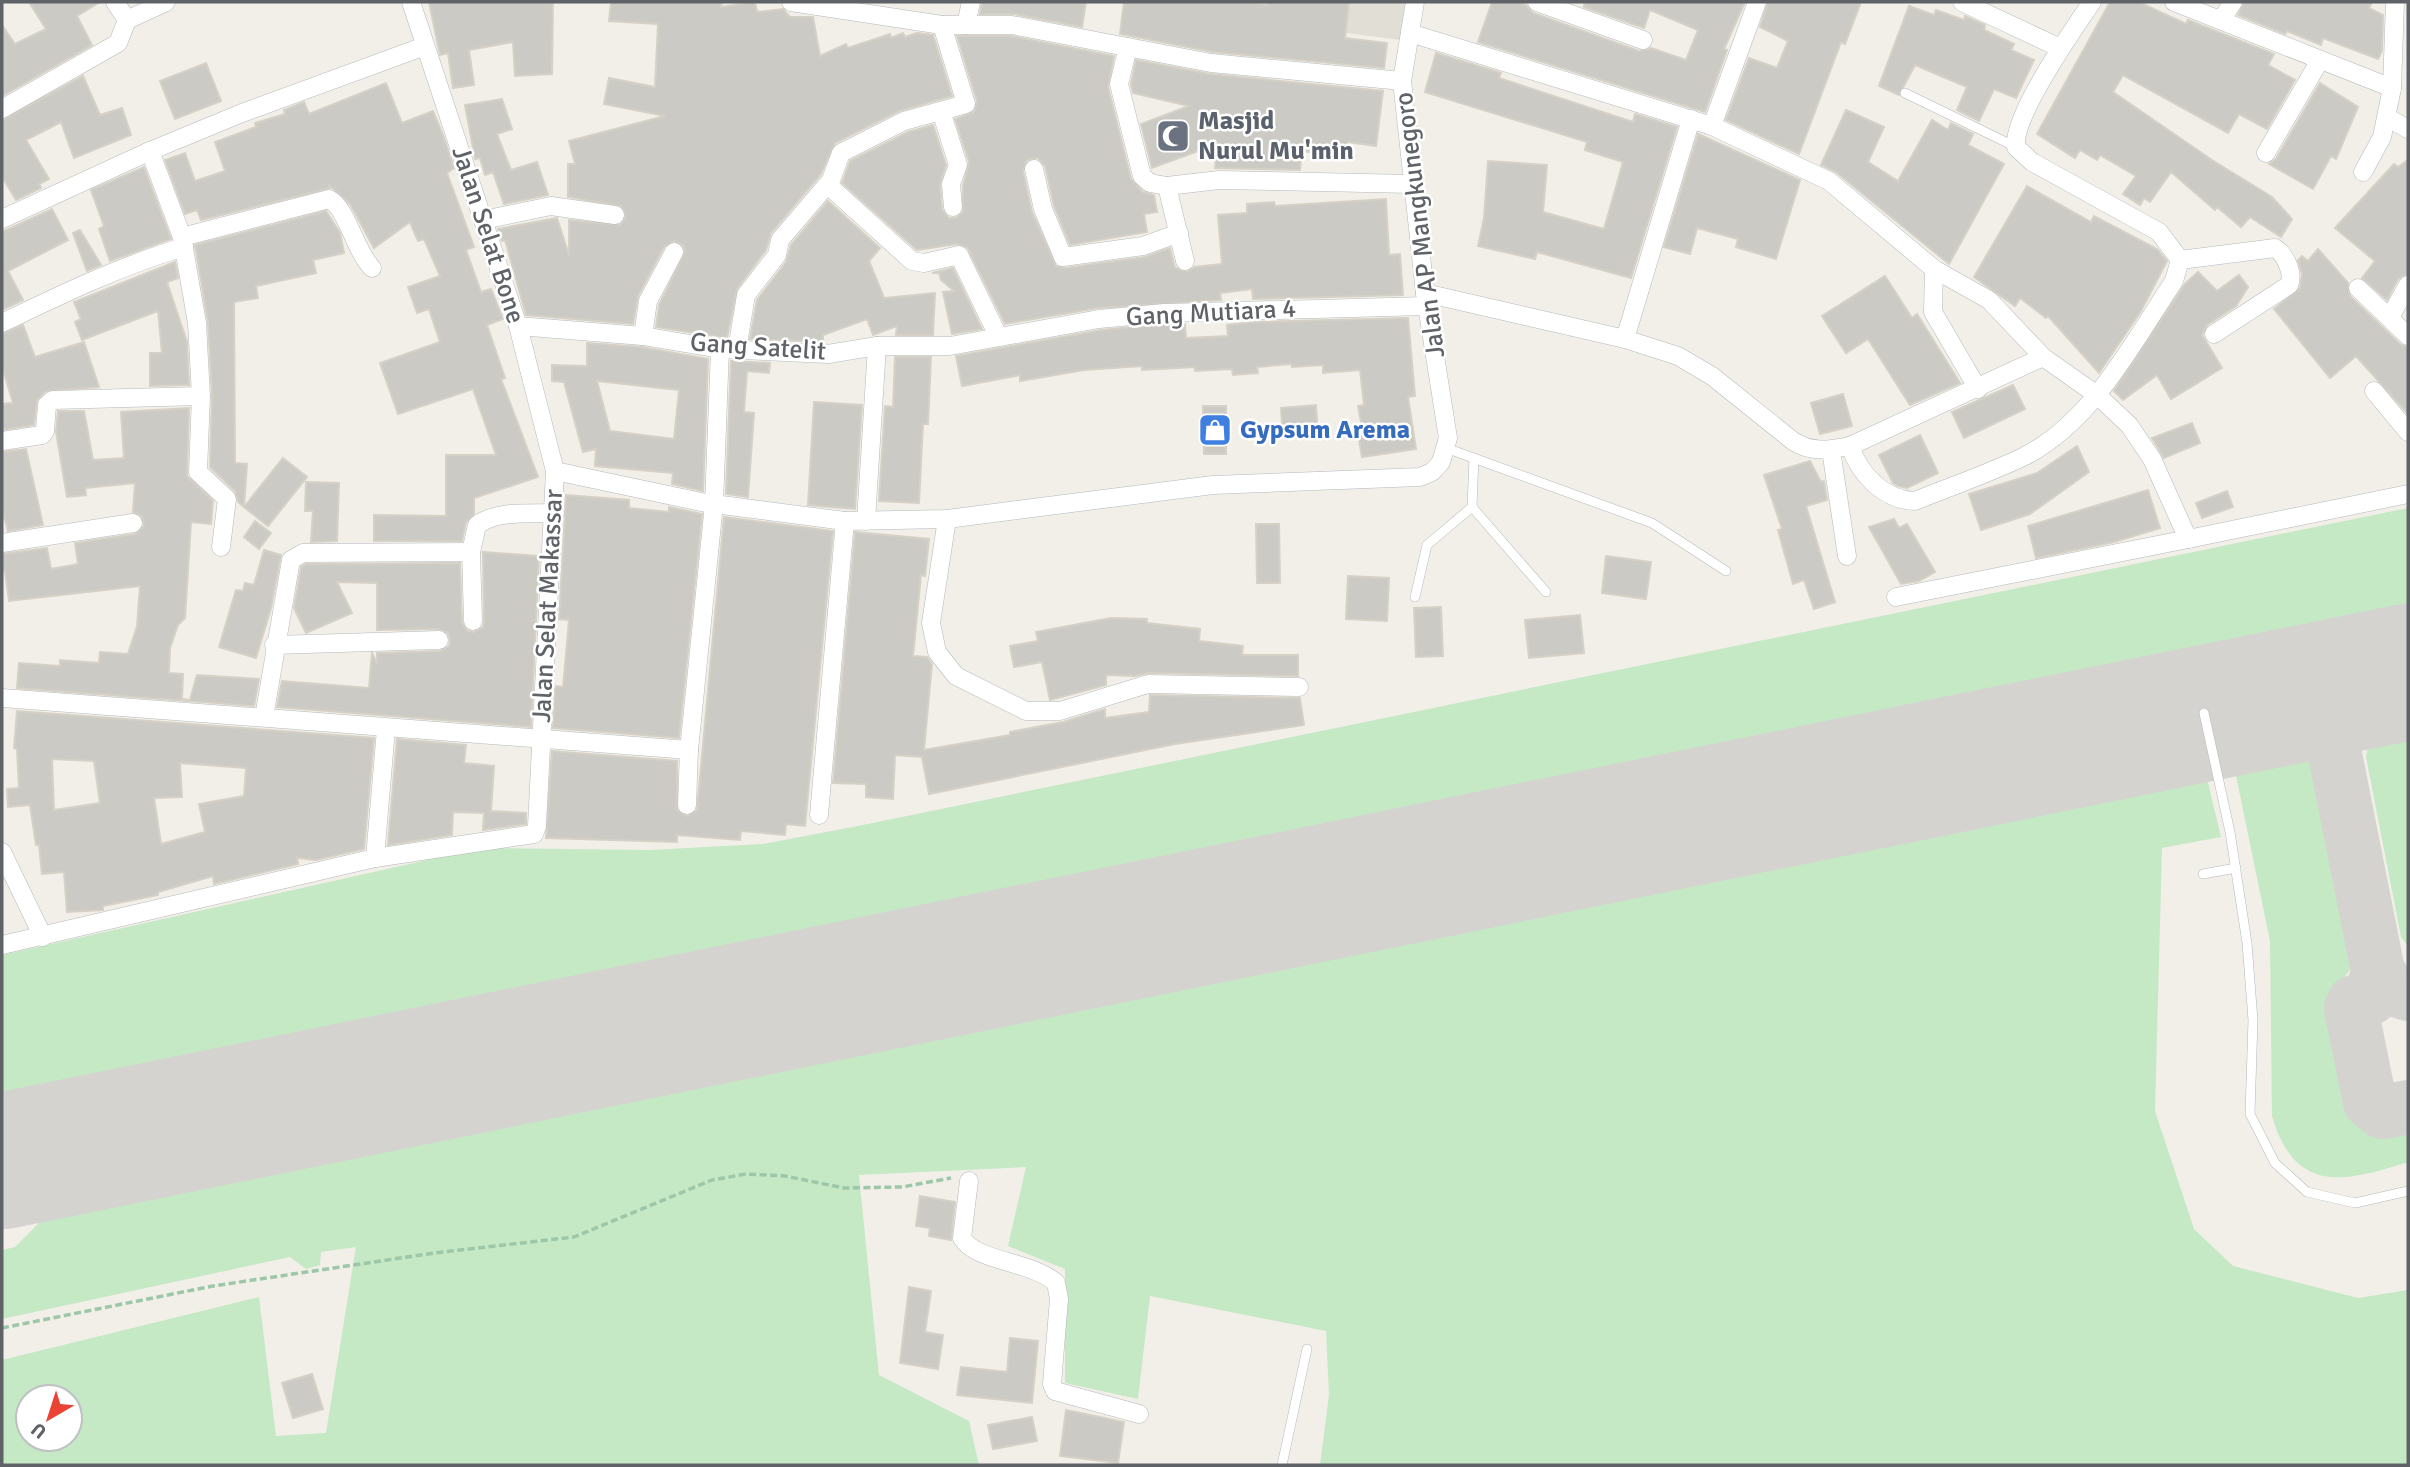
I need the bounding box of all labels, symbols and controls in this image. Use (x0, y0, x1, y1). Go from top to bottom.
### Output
street label: Jalan AP Mangkunegoro (1388, 90, 1452, 360)
place label: Masjid Nurul Mu'min (1198, 105, 1354, 167)
mosque icon: Masjid Nurul Mu'min (1154, 117, 1192, 155)
street label: Jalan Selat Bone (444, 142, 532, 328)
street label: Gang Mutiara 4 (1125, 293, 1297, 333)
street label: Gang Satelit (689, 326, 827, 368)
shop icon: Gypsum Arema (1196, 411, 1234, 449)
place label: Gypsum Arema (1240, 414, 1410, 446)
street label: Jalan Selat Makassar (526, 488, 570, 724)
north arrow (14, 1383, 84, 1453)
text: U (26, 1417, 51, 1444)

